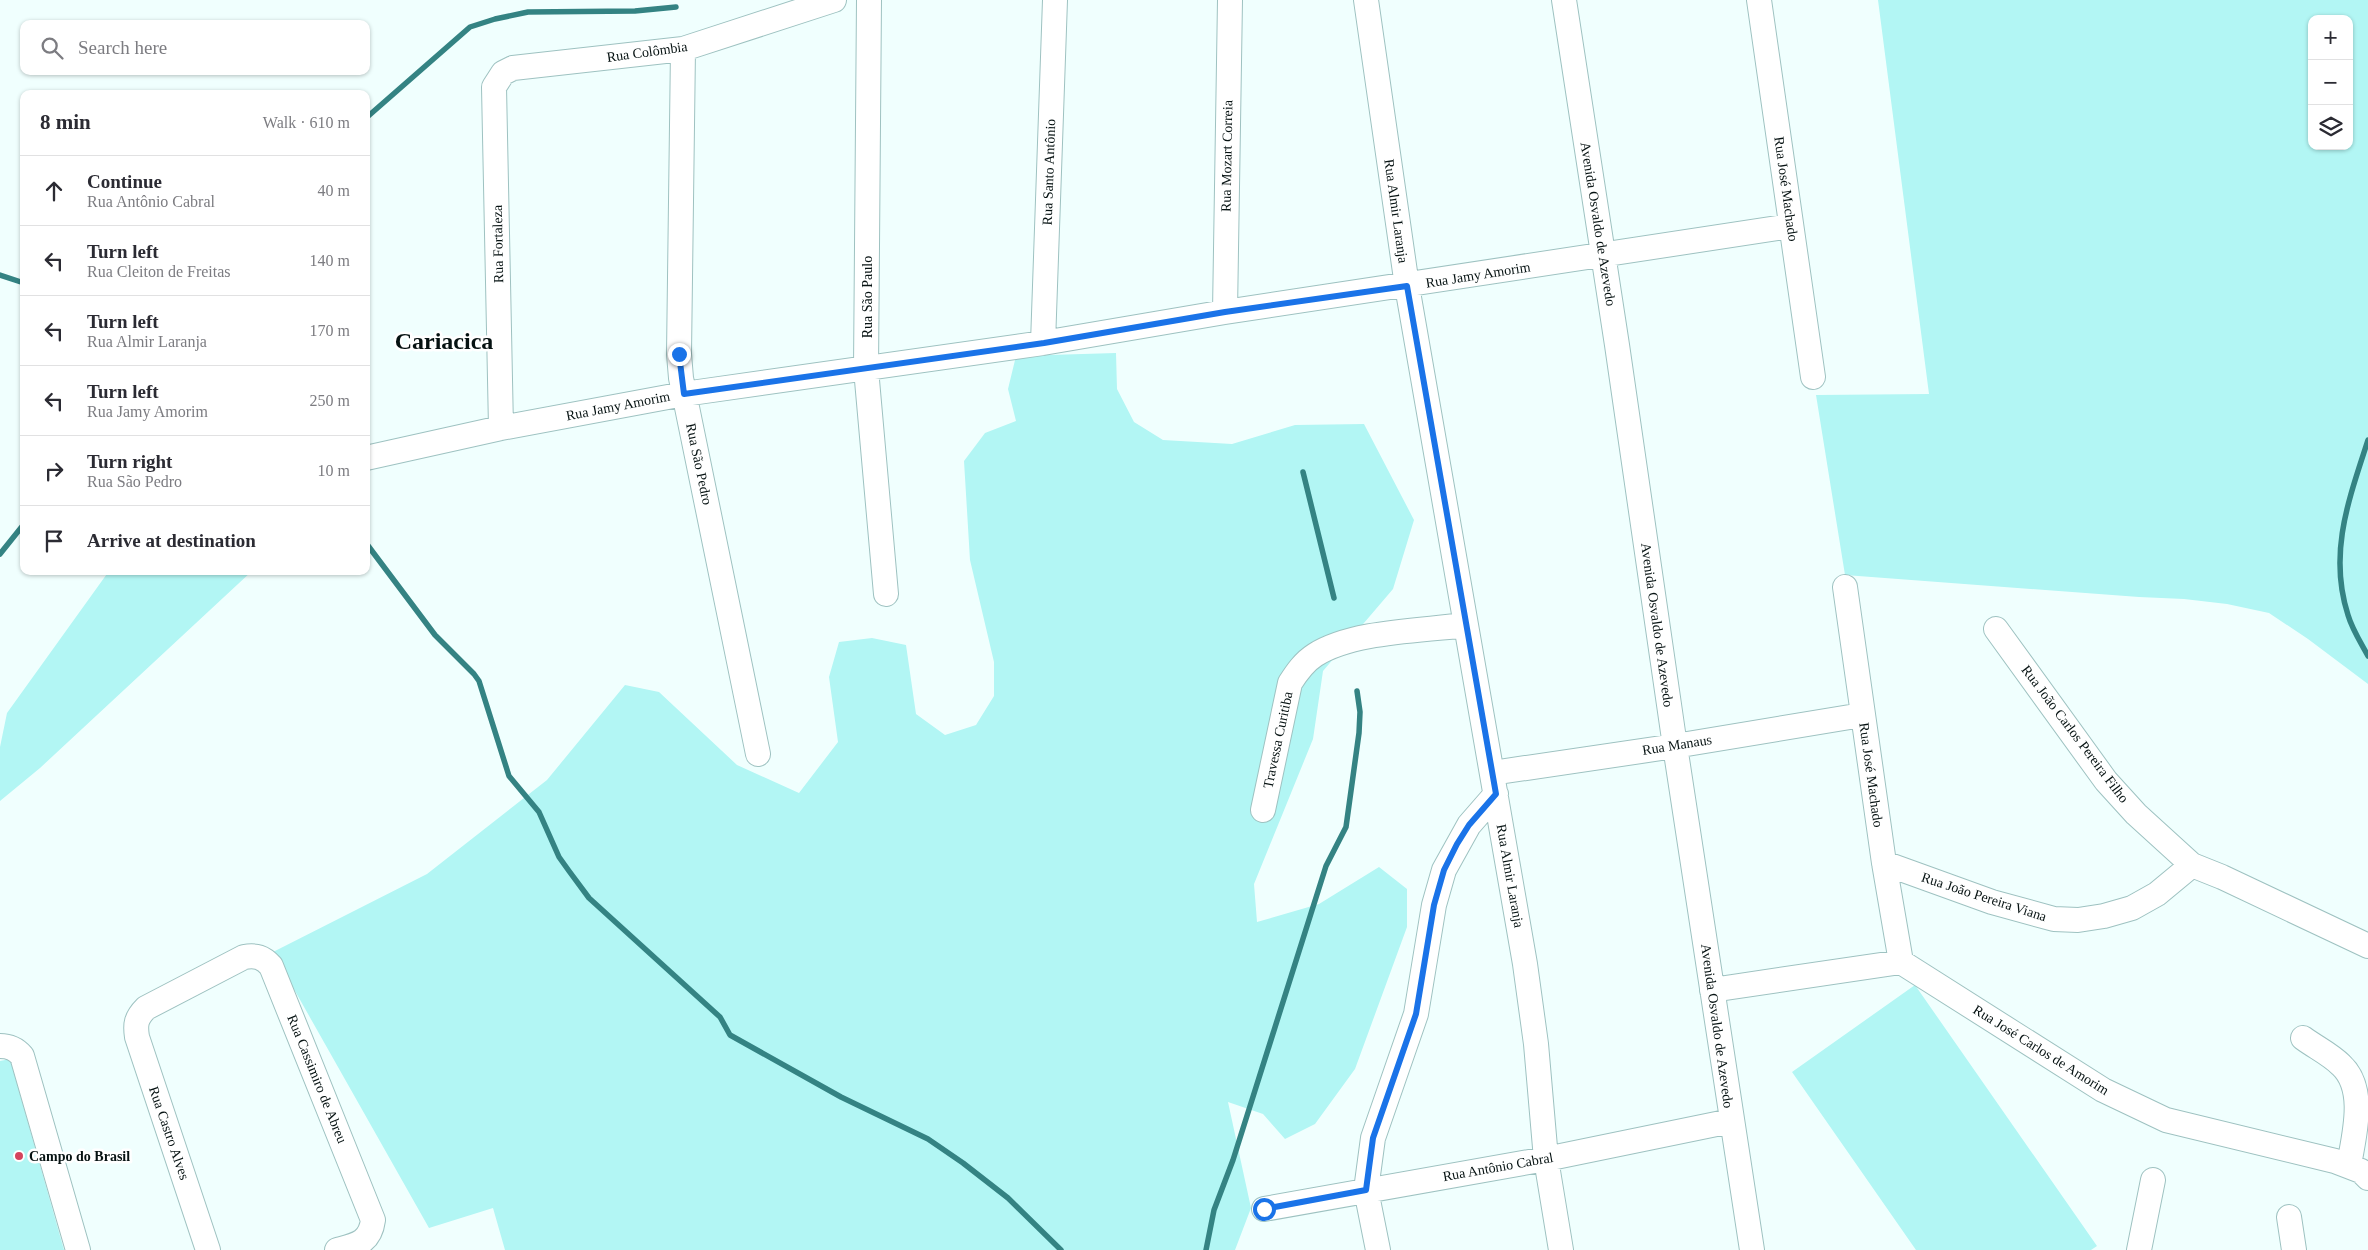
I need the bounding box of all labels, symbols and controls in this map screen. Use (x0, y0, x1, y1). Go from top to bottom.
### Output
map controls (2308, 15, 2353, 150)
button: + (2308, 15, 2353, 60)
search box (20, 20, 370, 75)
icon: search (38, 34, 66, 62)
text: Search here (78, 37, 167, 58)
street label: Rua Colômbia (606, 39, 689, 65)
button: − (2308, 60, 2353, 105)
street label: Rua Mozart Correia (1219, 99, 1235, 212)
button: layers (2308, 105, 2353, 150)
text: 8 min (40, 110, 91, 134)
text: Walk · 610 m (263, 114, 350, 131)
street label: Rua Santo Antônio (1040, 118, 1058, 226)
street label: Rua José Machado (1771, 136, 1801, 242)
street label: Avenida Osvaldo de Azevedo (1578, 141, 1618, 307)
street label: Rua Almir Laranja (1381, 158, 1411, 265)
text: Continue (87, 171, 162, 192)
icon: ahead (40, 177, 68, 205)
text: 40 m (318, 182, 350, 199)
text: Rua Antônio Cabral (87, 193, 215, 210)
street label: Rua Fortaleza (490, 204, 506, 283)
text: Turn left (87, 241, 159, 262)
icon: left (40, 247, 68, 275)
text: 140 m (310, 252, 350, 269)
street label: Rua São Paulo (860, 256, 875, 338)
street label: Rua Jamy Amorim (1425, 259, 1532, 291)
text: Rua Cleiton de Freitas (87, 263, 231, 280)
text: Turn left (87, 311, 159, 332)
icon: left (40, 317, 68, 345)
text: 170 m (310, 322, 350, 339)
district label: Cariacica (395, 328, 493, 354)
text: Rua Almir Laranja (87, 333, 207, 350)
route end (668, 343, 691, 366)
text: Turn left (87, 381, 159, 402)
icon: left (40, 387, 68, 415)
street label: Rua Jamy Amorim (565, 389, 671, 423)
text: 250 m (310, 392, 350, 409)
text: Rua Jamy Amorim (87, 403, 208, 420)
street label: Rua São Pedro (683, 422, 715, 506)
text: Turn right (87, 451, 172, 472)
icon: right (40, 457, 68, 485)
text: 10 m (318, 462, 350, 479)
text: Rua São Pedro (87, 473, 182, 490)
icon: arrive (40, 527, 68, 555)
text: Arrive at destination (87, 530, 256, 551)
street label: Avenida Osvaldo de Azevedo (1638, 542, 1676, 708)
street label: Rua João Carlos Pereira Filho (2018, 662, 2132, 806)
street label: Travessa Curitiba (1260, 689, 1296, 790)
street label: Rua José Machado (1856, 722, 1886, 828)
street label: Rua Manaus (1641, 732, 1713, 758)
street label: Rua Almir Laranja (1494, 823, 1527, 930)
street label: Rua João Pereira Viana (1920, 870, 2049, 925)
street label: Avenida Osvaldo de Azevedo (1698, 943, 1736, 1109)
street label: Rua José Carlos de Amorim (1970, 1002, 2112, 1098)
street label: Rua Cassimiro de Abreu (284, 1013, 350, 1145)
street label: Rua Castro Alves (146, 1084, 192, 1182)
place label: Campo do Brasil (29, 1149, 130, 1164)
marker: Campo do Brasil (13, 1150, 25, 1162)
street label: Rua Antônio Cabral (1442, 1150, 1555, 1184)
route start (1253, 1198, 1276, 1221)

